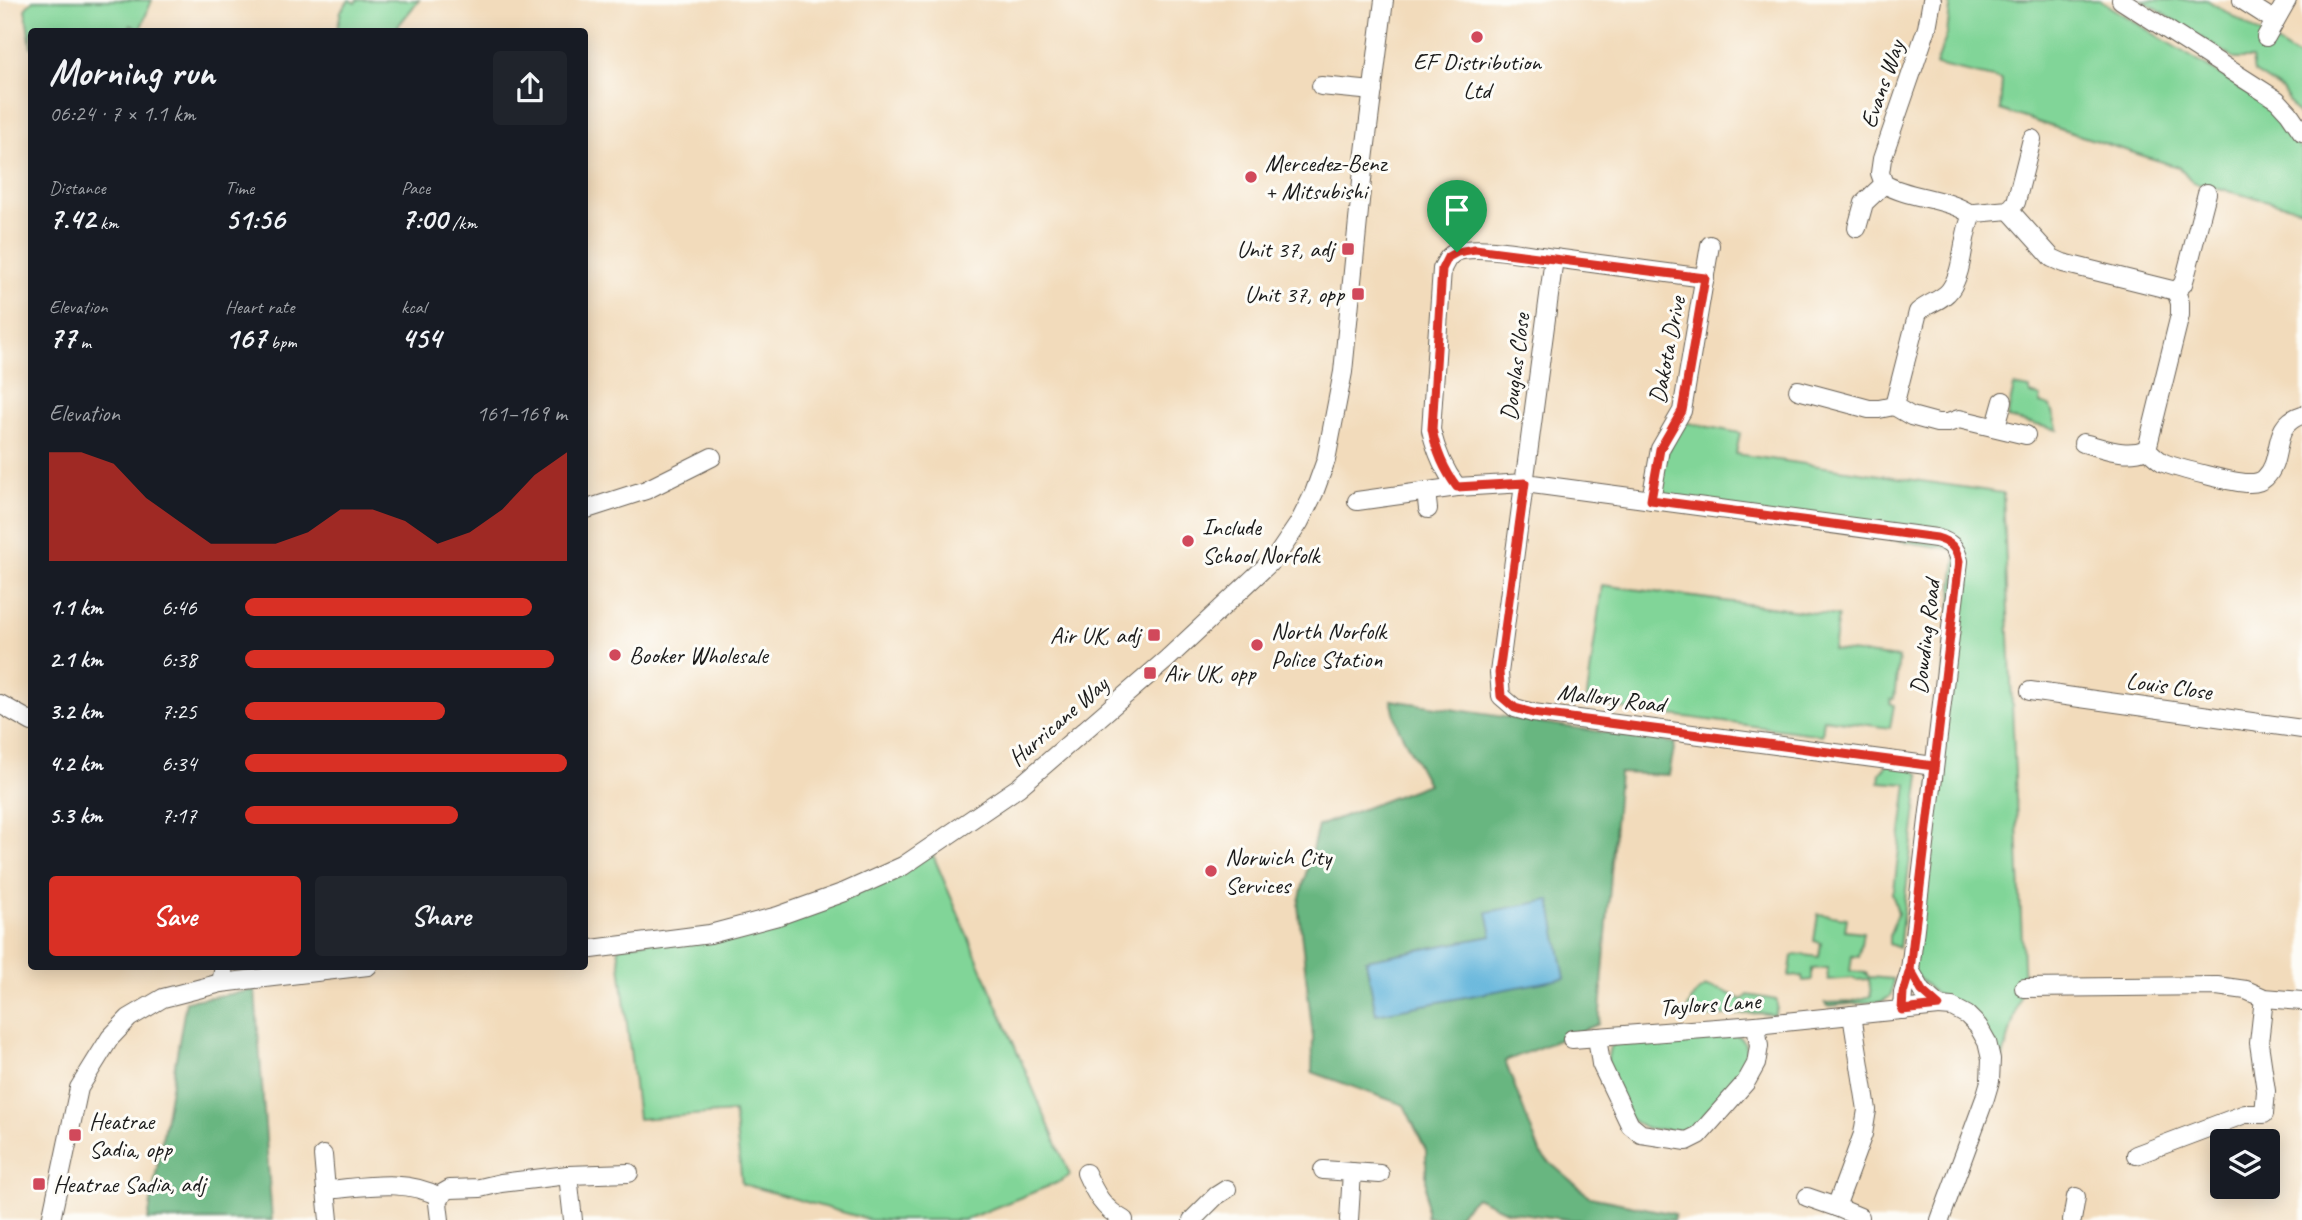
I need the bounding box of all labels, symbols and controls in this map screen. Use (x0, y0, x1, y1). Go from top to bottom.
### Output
marker: EF Distribution Ltd (1469, 29, 1485, 45)
street label: Evans Way (1853, 35, 1912, 132)
place label: EF Distribution Ltd (1413, 47, 1542, 105)
text: Morning run (49, 49, 215, 96)
button: share (493, 51, 567, 125)
text: 06:24 · 7 × 1.1 km (49, 99, 195, 128)
place label: Mercedez-Benz + Mitsubishi (1265, 148, 1389, 206)
marker: Mercedez-Benz + Mitsubishi (1243, 169, 1259, 185)
text: Distance (49, 176, 106, 200)
text: Time (225, 176, 254, 200)
text: Pace (401, 176, 430, 200)
pin (1427, 180, 1487, 252)
icon: arrive (1438, 191, 1476, 229)
text: 7.42 (49, 200, 95, 238)
text: 51:56 (225, 200, 285, 238)
text: 7:00 (401, 200, 447, 238)
text: km (95, 211, 119, 235)
text: /km (447, 211, 477, 235)
place label: Unit 37, adj (1236, 234, 1337, 264)
marker: Unit 37, adj (1340, 241, 1356, 257)
place label: Unit 37, opp (1245, 279, 1346, 309)
marker: Unit 37, opp (1350, 286, 1366, 302)
street label: Dakota Drive (1642, 292, 1692, 406)
text: Elevation (49, 295, 107, 319)
text: Heart rate (225, 295, 294, 319)
text: kcal (401, 295, 426, 319)
street label: Douglas Close (1494, 309, 1537, 422)
text: 77 (49, 319, 76, 357)
text: 167 (225, 319, 266, 357)
text: 454 (401, 319, 441, 357)
text: m (76, 330, 91, 354)
text: bpm (266, 330, 297, 354)
text: Elevation (49, 399, 120, 428)
text: 161–169 m (476, 399, 567, 428)
place label: Include School Norfolk (1202, 512, 1321, 570)
marker: Include School Norfolk (1180, 533, 1196, 549)
street label: Dowding Road (1903, 575, 1947, 696)
text: 1.1 km (49, 593, 103, 622)
text: 6:46 (161, 593, 197, 622)
place label: North Norfolk Police Station (1271, 616, 1388, 674)
place label: Air UK, adj (1050, 620, 1143, 650)
marker: Air UK, adj (1146, 627, 1162, 643)
marker: North Norfolk Police Station (1249, 637, 1265, 653)
place label: Booker Wholesale (629, 640, 770, 670)
text: 2.1 km (49, 645, 103, 674)
text: 6:38 (161, 645, 197, 674)
marker: Booker Wholesale (607, 647, 623, 663)
place label: Air UK, opp (1164, 658, 1258, 688)
marker: Air UK, opp (1142, 665, 1158, 681)
street label: Louis Close (2124, 665, 2216, 707)
street label: Hurricane Way (1002, 668, 1115, 772)
street label: Mallory Road (1556, 677, 1670, 720)
text: 3.2 km (49, 697, 103, 726)
text: 7:25 (161, 697, 197, 726)
text: 4.2 km (49, 749, 103, 778)
text: 6:34 (161, 749, 197, 778)
text: 5.3 km (49, 801, 102, 830)
text: 7:17 (161, 801, 197, 830)
place label: Norwich City Services (1225, 842, 1333, 900)
marker: Norwich City Services (1203, 863, 1219, 879)
button: Save (49, 876, 301, 956)
button: Share (315, 876, 567, 956)
street label: Taylors Lane (1659, 985, 1764, 1022)
place label: Heatrae Sadia, opp (89, 1106, 174, 1164)
marker: Heatrae Sadia, opp (67, 1127, 83, 1143)
map controls (2210, 1129, 2280, 1199)
button: layers (2210, 1129, 2280, 1199)
place label: Heatrae Sadia, adj (53, 1169, 208, 1199)
marker: Heatrae Sadia, adj (31, 1176, 47, 1192)

